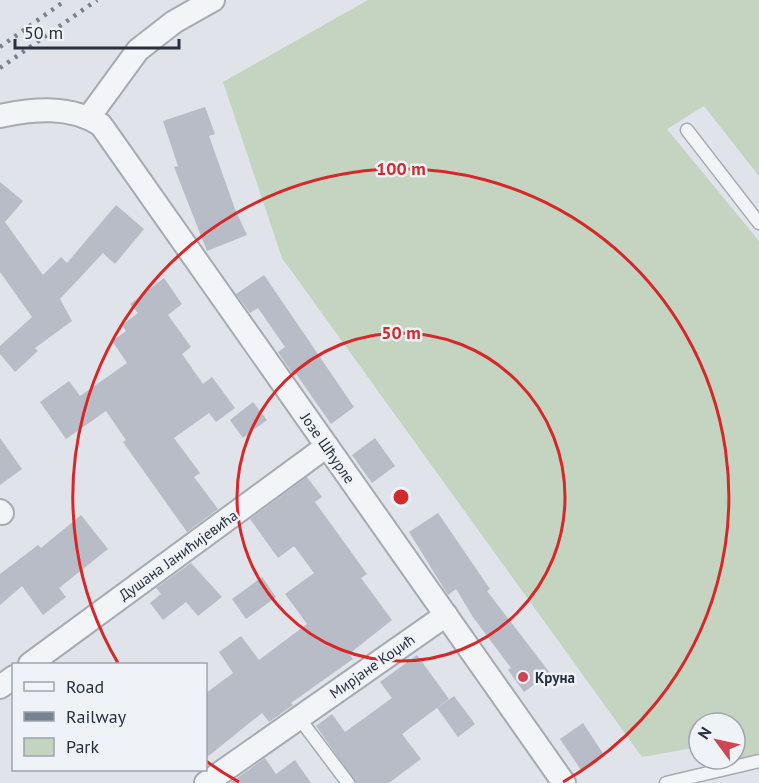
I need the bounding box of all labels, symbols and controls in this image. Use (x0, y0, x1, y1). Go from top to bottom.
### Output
scale bar (15, 12, 178, 50)
text: 50 m (24, 21, 63, 44)
text: 100 m (376, 157, 426, 180)
text: 50 m (381, 321, 421, 344)
street label: Јозе Шћурле (296, 408, 359, 487)
centre of rings (391, 487, 411, 507)
street label: Душана Јанићијевића (115, 506, 241, 604)
street label: Мирјане Коџић (326, 630, 418, 702)
legend (12, 663, 207, 771)
place label: Круна (535, 668, 575, 687)
marker: Круна (516, 670, 530, 684)
text: Road (66, 675, 104, 698)
text: Railway (66, 705, 127, 728)
north arrow (687, 711, 747, 771)
text: N (693, 723, 716, 743)
text: Park (66, 735, 99, 758)

